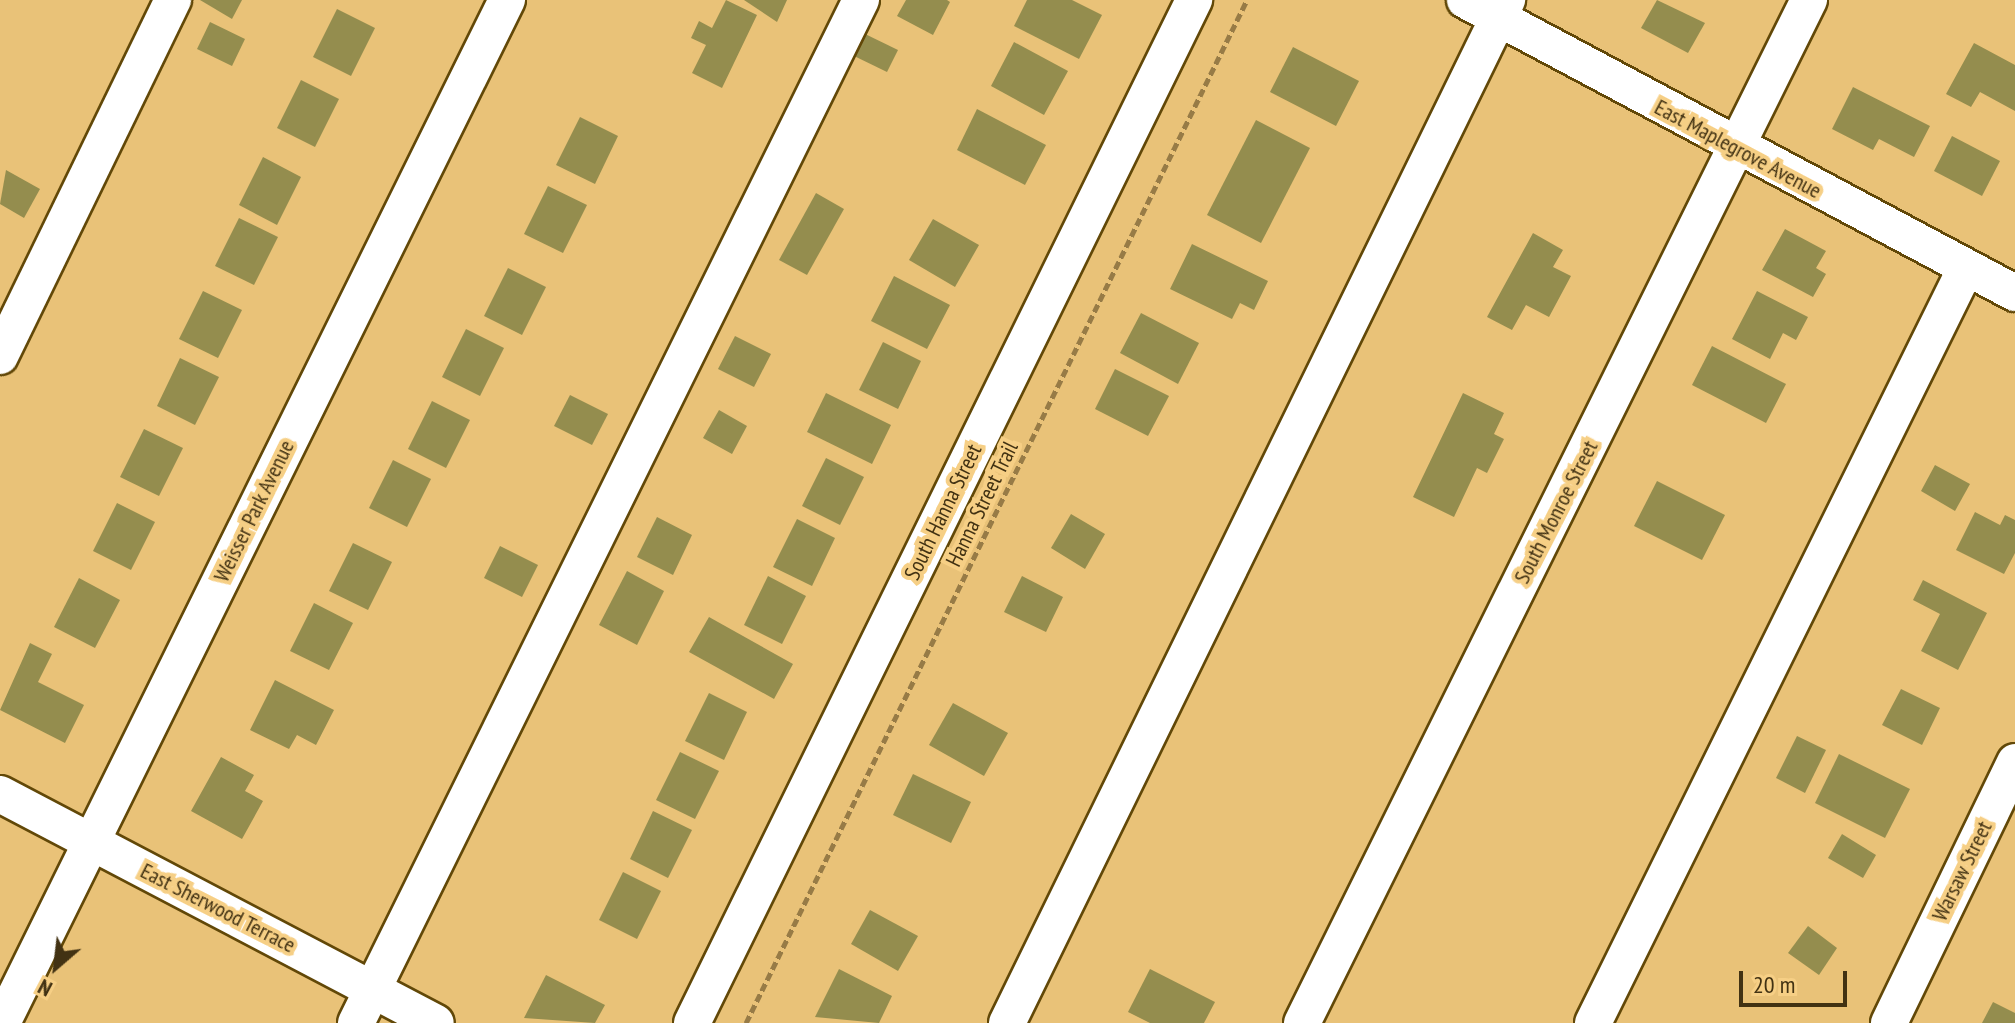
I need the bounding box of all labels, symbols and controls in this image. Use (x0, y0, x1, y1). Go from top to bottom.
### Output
street label: East Maplegrove Avenue (1650, 94, 1826, 204)
street label: Weisser Park Avenue (208, 435, 300, 587)
street label: South Monroe Street (1509, 436, 1603, 588)
street label: Hanna Street Trail (940, 437, 1024, 571)
street label: South Hanna Street (899, 440, 987, 584)
street label: Warsaw Street (1926, 817, 1998, 925)
street label: East Sherwood Terrace (136, 858, 300, 958)
north arrow (16, 927, 96, 1007)
scale bar (1743, 955, 1851, 1005)
text: 20 m (1753, 969, 1795, 1000)
text: N (33, 973, 57, 1003)

